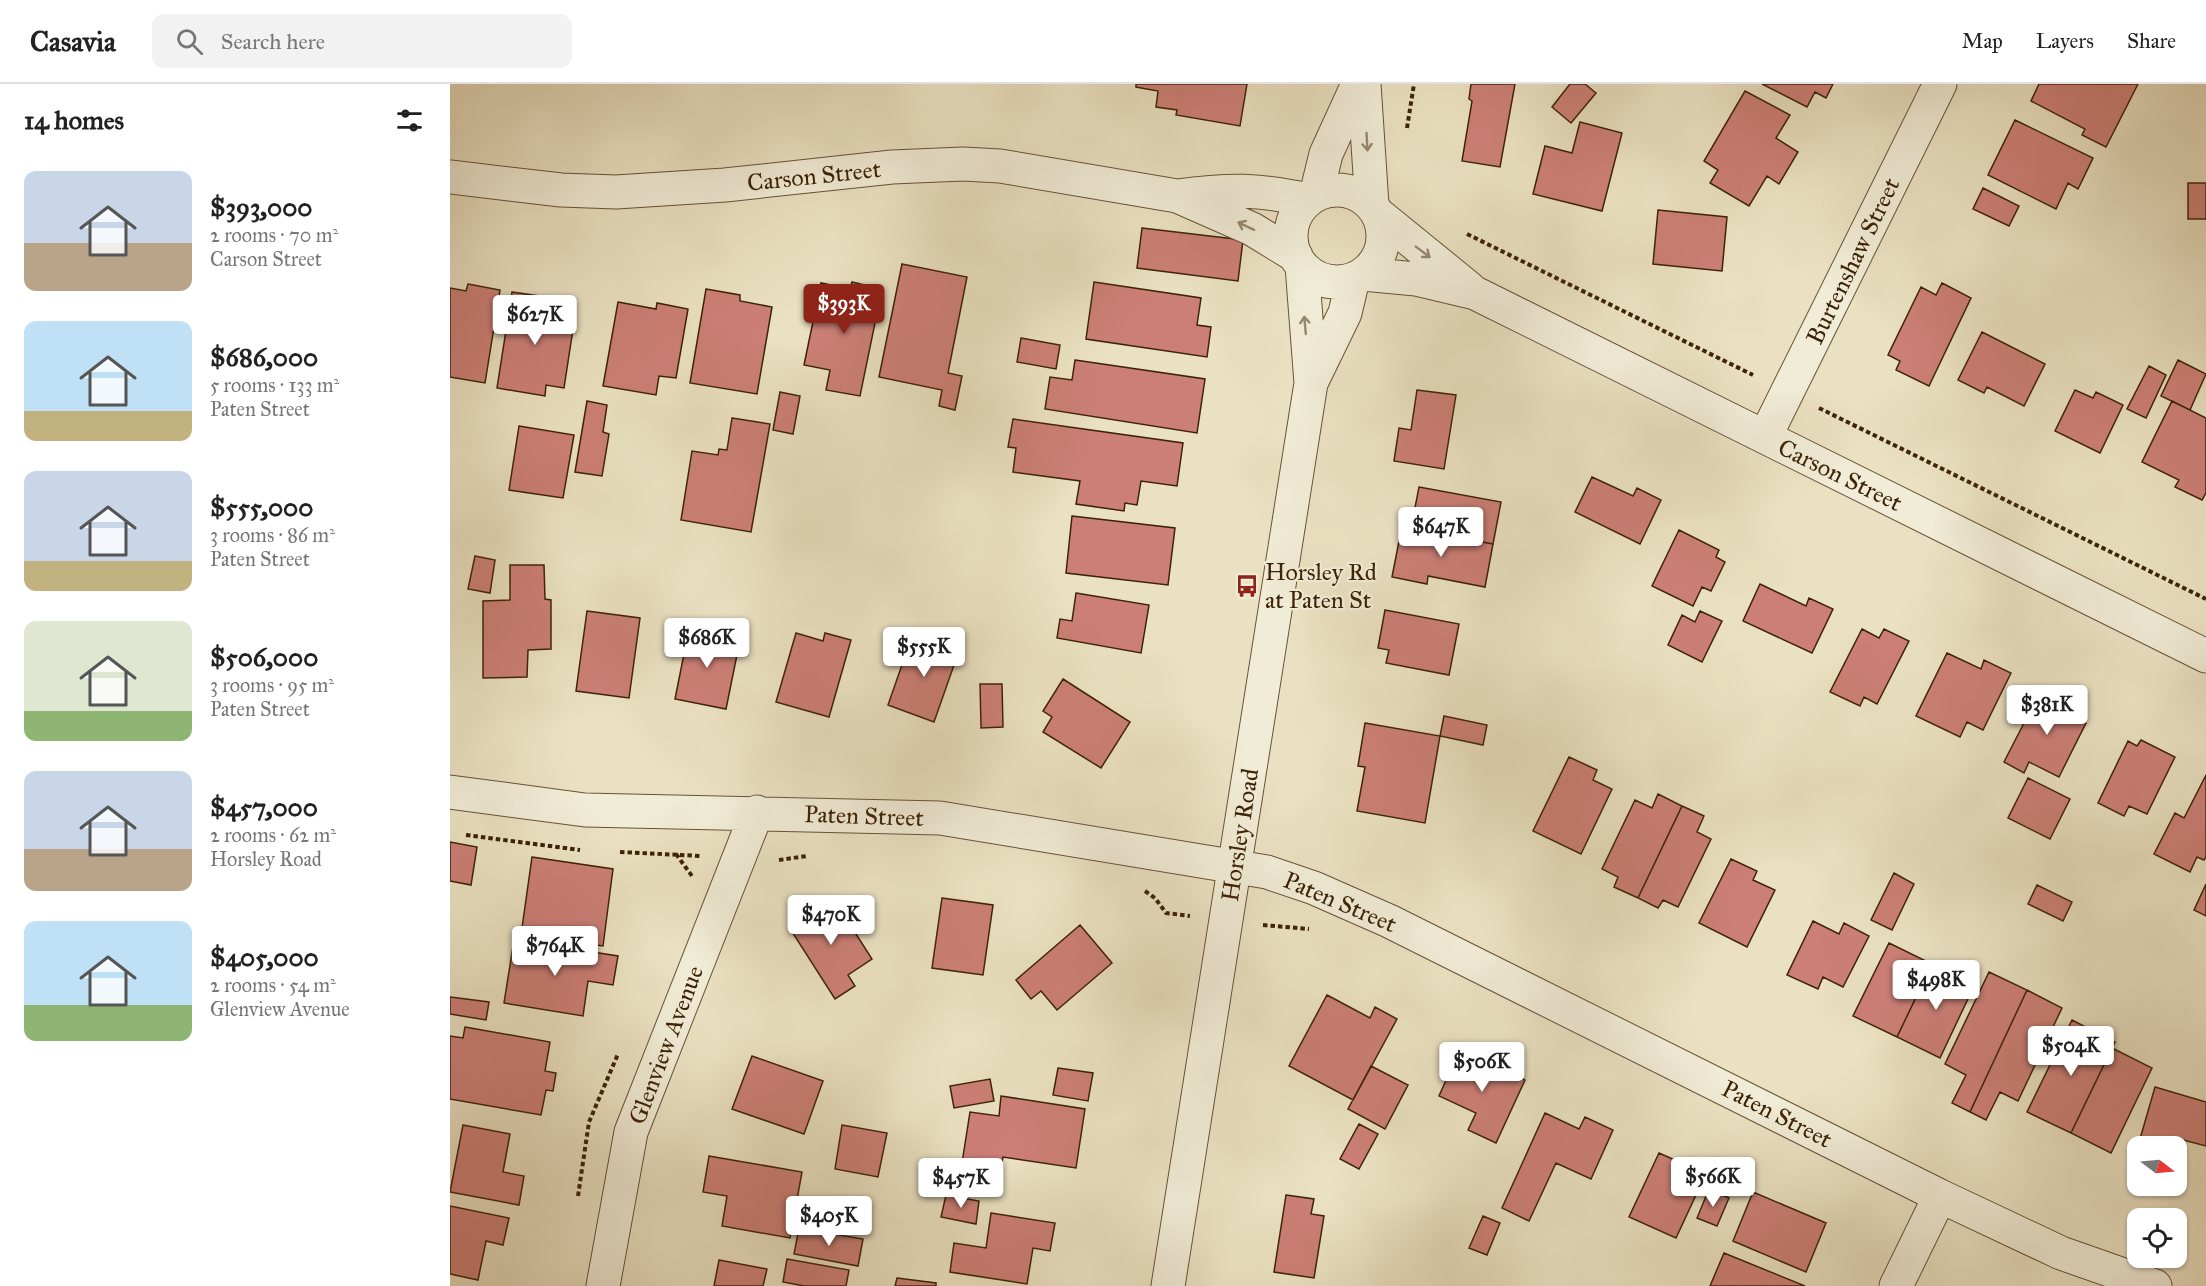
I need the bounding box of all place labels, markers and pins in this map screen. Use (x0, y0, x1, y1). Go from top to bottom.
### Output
pin: $393K (802, 284, 886, 335)
pin: $627K (493, 295, 577, 346)
pin: $647K (1399, 507, 1483, 558)
place label: Horsley Rd at Paten St (1265, 557, 1377, 615)
bus stop icon: Horsley Rd at Paten St (1234, 573, 1260, 599)
pin: $686K (665, 618, 749, 669)
pin: $555K (882, 627, 966, 678)
pin: $381K (2005, 685, 2089, 736)
pin: $470K (789, 895, 873, 946)
pin: $764K (513, 926, 597, 977)
pin: $498K (1894, 960, 1978, 1011)
pin: $504K (2029, 1026, 2113, 1077)
pin: $506K (1440, 1042, 1524, 1093)
pin: $566K (1671, 1157, 1755, 1208)
pin: $457K (919, 1158, 1003, 1209)
pin: $405K (787, 1196, 871, 1247)

